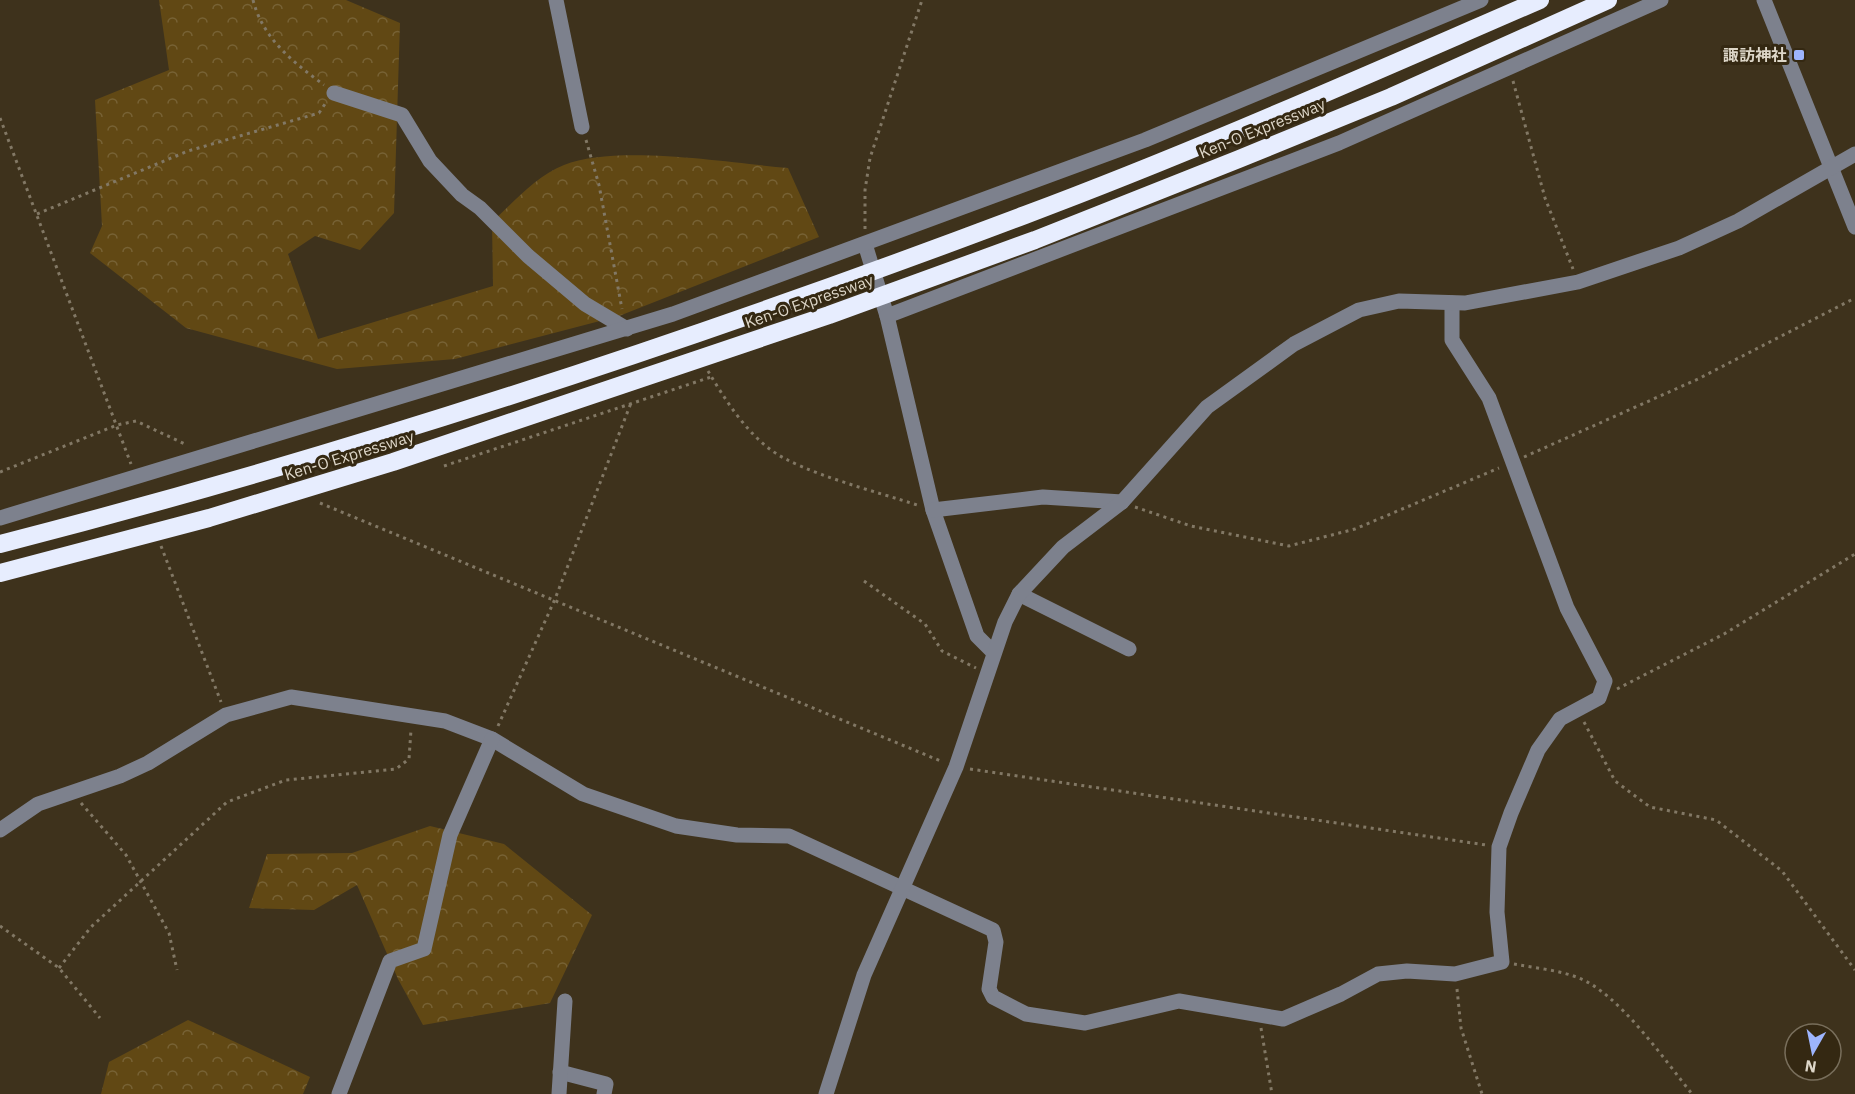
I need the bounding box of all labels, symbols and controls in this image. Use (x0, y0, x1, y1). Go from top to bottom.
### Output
place label: 諏訪神社 (1723, 45, 1787, 65)
marker: 諏訪神社 (1792, 48, 1806, 62)
street label: Ken-O Expressway (1196, 94, 1328, 162)
street label: Ken-O Expressway (742, 270, 876, 332)
street label: Ken-O Expressway (282, 426, 416, 484)
north arrow (1783, 1022, 1843, 1082)
text: N (1803, 1056, 1818, 1078)

